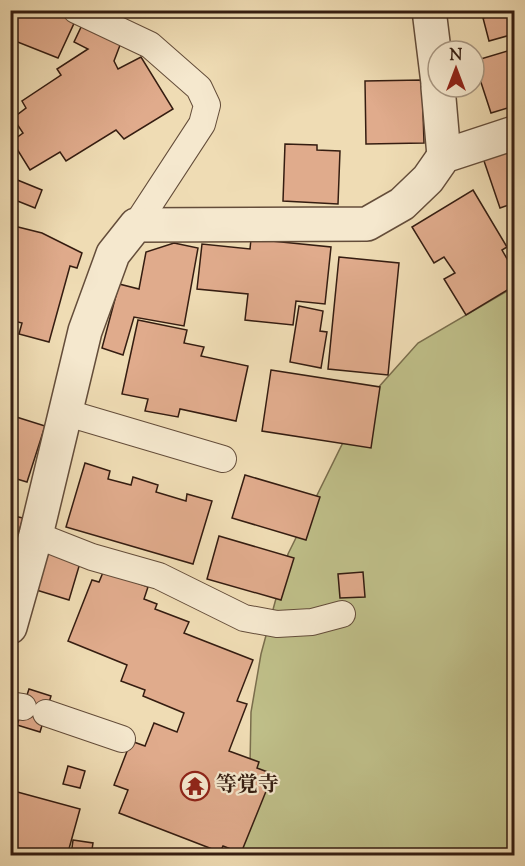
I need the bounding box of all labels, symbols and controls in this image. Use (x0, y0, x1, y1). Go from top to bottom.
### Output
north arrow (426, 39, 486, 99)
text: N (450, 45, 463, 68)
temple icon: 等覚寺 (179, 770, 211, 802)
place label: 等覚寺 (216, 771, 279, 801)

